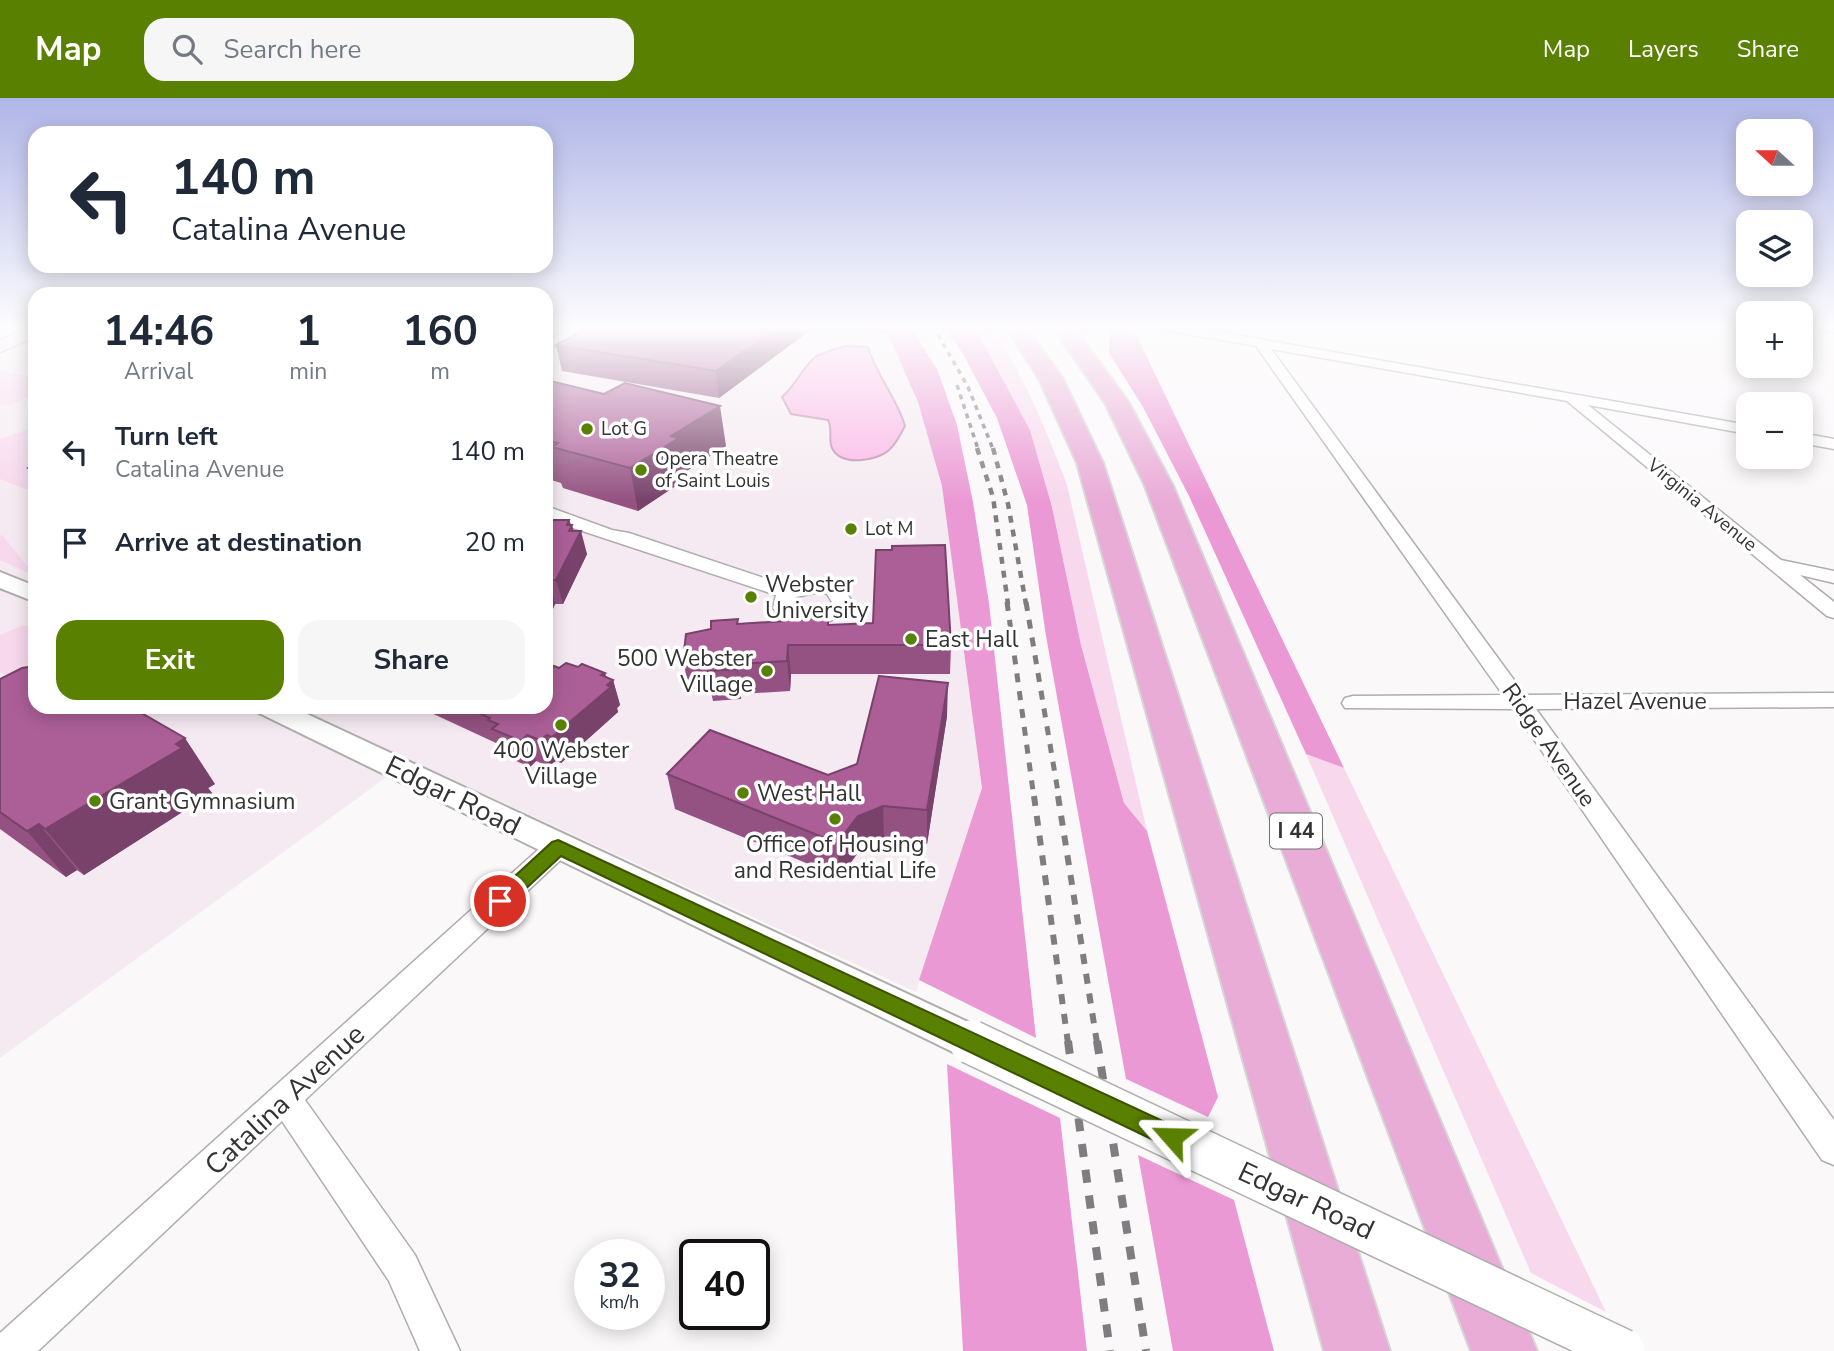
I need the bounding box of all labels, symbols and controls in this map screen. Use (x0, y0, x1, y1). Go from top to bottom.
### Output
search box (144, 18, 634, 81)
text: Map (35, 27, 102, 72)
icon: search (168, 30, 206, 68)
text: Search here (224, 32, 361, 67)
text: Map (1543, 33, 1590, 65)
text: Layers (1628, 33, 1699, 65)
text: Share (1737, 33, 1799, 65)
north arrow (1736, 119, 1813, 196)
map controls (1736, 119, 1813, 469)
text: 140 m (171, 144, 315, 211)
icon: left (56, 154, 147, 245)
text: Catalina Avenue (171, 208, 406, 251)
button: layers (1736, 210, 1813, 287)
button: + (1736, 301, 1813, 378)
text: 14:46 (103, 303, 214, 360)
text: 1 (296, 303, 321, 360)
text: 160 (402, 303, 478, 360)
text: Arrival (124, 356, 193, 387)
text: min (289, 356, 327, 387)
text: m (430, 356, 450, 387)
button: − (1736, 392, 1813, 469)
place label: Lot G (601, 416, 647, 442)
text: Turn left (115, 419, 218, 454)
marker: Lot G (579, 421, 595, 437)
icon: left (56, 433, 94, 471)
text: 140 m (449, 434, 525, 469)
place label: Opera Theatre of Saint Louis (655, 446, 778, 494)
street label: Virginia Avenue (1641, 452, 1762, 557)
text: Catalina Avenue (115, 454, 284, 485)
marker: Opera Theatre of Saint Louis (633, 462, 649, 478)
place label: Lot M (865, 516, 913, 542)
marker: Lot M (843, 521, 859, 537)
icon: arrive (56, 524, 94, 562)
text: Arrive at destination (115, 525, 362, 560)
text: 20 m (465, 525, 525, 560)
place label: Webster University (765, 569, 869, 626)
marker: Webster University (743, 589, 759, 605)
button: Exit (56, 620, 284, 700)
button: Share (298, 620, 525, 700)
place label: East Hall (925, 624, 1019, 655)
marker: East Hall (903, 631, 919, 647)
place label: 500 Webster Village (617, 643, 754, 700)
marker: 500 Webster Village (759, 663, 775, 679)
street label: Ridge Avenue (1495, 677, 1603, 813)
street label: Hazel Avenue (1563, 686, 1707, 717)
marker: 400 Webster Village (553, 717, 569, 733)
place label: 400 Webster Village (493, 735, 630, 792)
street label: Edgar Road (379, 747, 527, 845)
place label: West Hall (757, 778, 862, 809)
marker: West Hall (735, 785, 751, 801)
place label: Grant Gymnasium (109, 786, 295, 817)
marker: Grant Gymnasium (87, 793, 103, 809)
marker: Office of Housing and Residential Life (827, 811, 843, 827)
road number: I 44 (1270, 814, 1322, 848)
place label: Office of Housing and Residential Life (734, 829, 936, 886)
pin (470, 871, 530, 931)
icon: arrive (481, 882, 519, 920)
street label: Catalina Avenue (197, 1016, 373, 1184)
position arrow (1135, 1100, 1209, 1174)
street label: Edgar Road (1232, 1153, 1380, 1249)
speed limit sign: 40 (679, 1239, 770, 1330)
text: 32 (598, 1252, 641, 1299)
text: km/h (600, 1290, 639, 1314)

